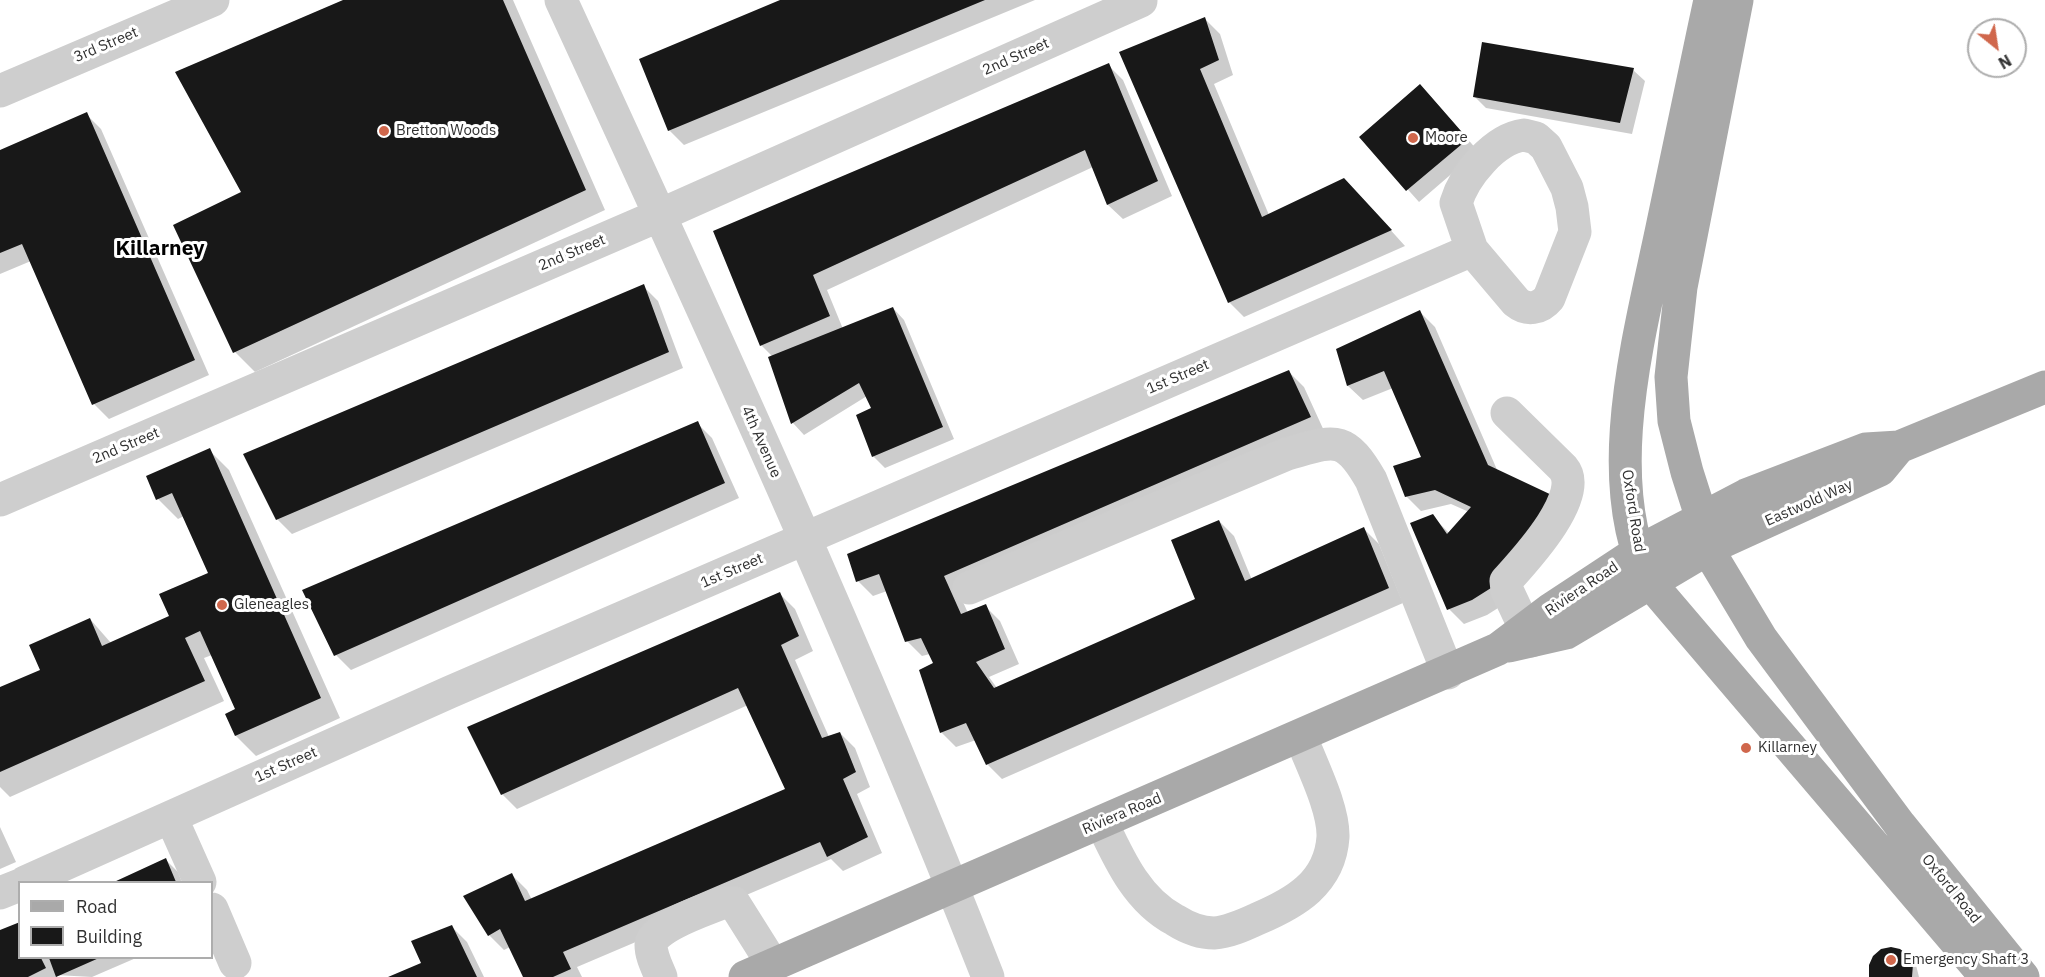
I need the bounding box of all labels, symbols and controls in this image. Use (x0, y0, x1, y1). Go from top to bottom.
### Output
north arrow (1967, 18, 2027, 78)
street label: 3rd Street (71, 23, 141, 67)
street label: 2nd Street (980, 34, 1052, 80)
text: N (1995, 50, 2015, 73)
place label: Bretton Woods (396, 122, 496, 140)
marker: Bretton Woods (377, 124, 391, 138)
place label: Moore (1425, 129, 1468, 147)
marker: Moore (1406, 131, 1420, 145)
street label: 2nd Street (536, 231, 608, 275)
district label: Killarney (116, 236, 204, 262)
street label: 1st Street (1144, 356, 1212, 398)
street label: 4th Avenue (737, 403, 785, 481)
street label: 2nd Street (90, 424, 162, 468)
street label: Oxford Road (1618, 468, 1648, 554)
street label: Eastwold Way (1762, 476, 1856, 530)
street label: 1st Street (698, 550, 766, 592)
street label: Riviera Road (1542, 558, 1622, 620)
place label: Gleneagles (234, 596, 309, 614)
marker: Gleneagles (215, 598, 229, 612)
place label: Killarney (1758, 739, 1817, 757)
marker: Killarney (1739, 741, 1753, 755)
street label: 1st Street (252, 743, 320, 787)
street label: Riviera Road (1080, 789, 1164, 839)
street label: Oxford Road (1918, 851, 1984, 927)
legend (18, 881, 213, 959)
text: Road (76, 895, 117, 918)
text: Building (76, 925, 142, 948)
place label: Emergency Shaft 3 (1903, 951, 2029, 969)
marker: Emergency Shaft 3 (1884, 953, 1898, 967)

